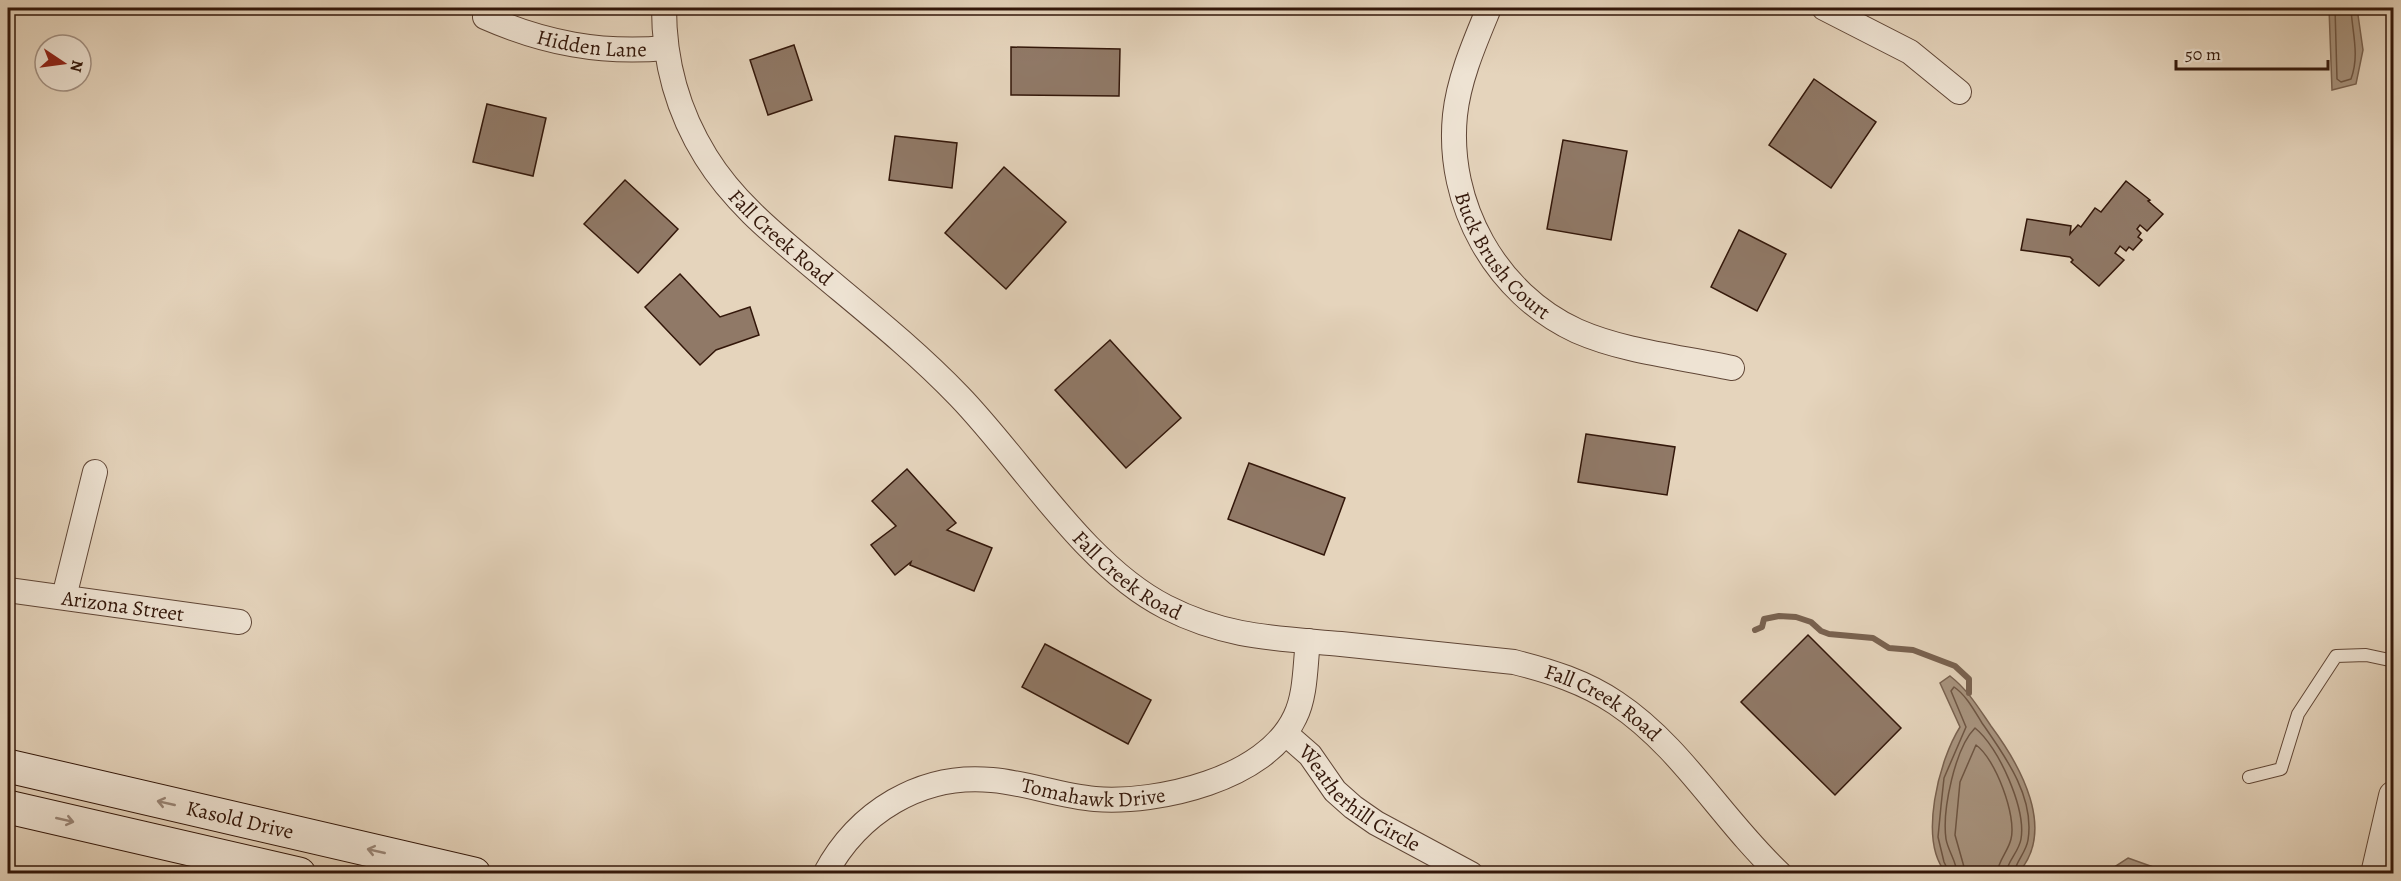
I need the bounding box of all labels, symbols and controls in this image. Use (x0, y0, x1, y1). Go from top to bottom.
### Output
street label: Hidden Lane (534, 23, 647, 64)
north arrow (33, 33, 93, 93)
scale bar (2176, 33, 2328, 71)
text: 50 m (2185, 42, 2221, 66)
text: N (65, 58, 89, 75)
street label: Fall Creek Road (722, 183, 839, 292)
street label: Buck Brush Court (1448, 188, 1556, 326)
street label: Fall Creek Road (1066, 524, 1187, 627)
street label: Arizona Street (59, 583, 186, 628)
street label: Fall Creek Road (1541, 657, 1668, 748)
street label: Weatherhill Circle (1292, 737, 1425, 858)
street label: Tomahawk Drive (1019, 771, 1167, 814)
street label: Kasold Drive (183, 794, 296, 846)
one-way arrow (157, 796, 176, 808)
one-way arrow (55, 814, 74, 826)
one-way arrow (367, 845, 387, 856)

